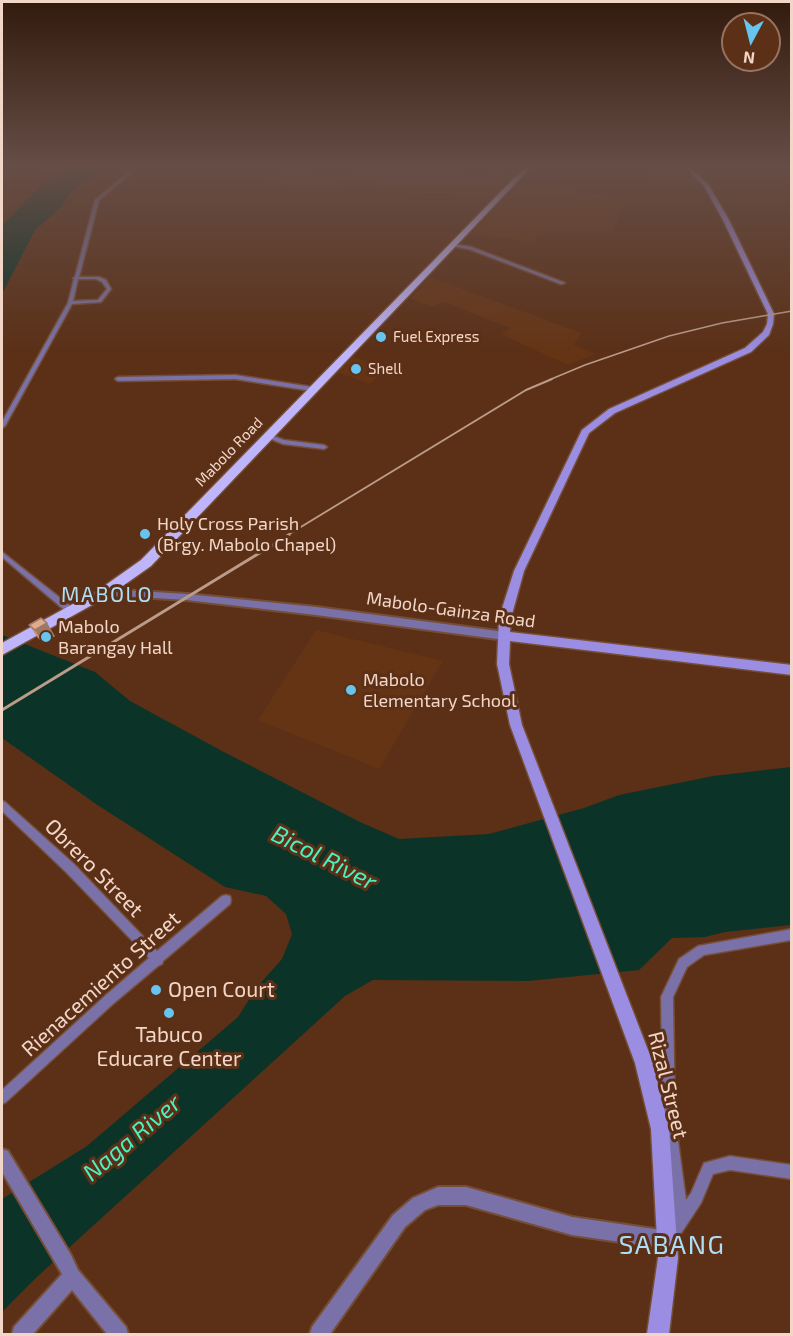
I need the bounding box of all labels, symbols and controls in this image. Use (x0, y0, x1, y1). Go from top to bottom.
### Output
north arrow (721, 12, 781, 72)
text: N (742, 48, 756, 69)
place label: Fuel Express (393, 328, 479, 346)
marker: Fuel Express (374, 330, 388, 344)
place label: Shell (368, 360, 402, 378)
marker: Shell (349, 362, 363, 376)
street label: Mabolo Road (192, 414, 266, 490)
place label: Holy Cross Parish (Brgy. Mabolo Chapel) (157, 513, 336, 556)
marker: Holy Cross Parish (Brgy. Mabolo Chapel) (138, 527, 152, 541)
district label: MABOLO (61, 582, 153, 608)
street label: Mabolo-Gainza Road (365, 587, 537, 633)
place label: Mabolo Barangay Hall (58, 616, 173, 658)
marker: Mabolo Barangay Hall (39, 630, 53, 644)
place label: Mabolo Elementary School (363, 669, 517, 712)
marker: Mabolo Elementary School (344, 683, 358, 697)
street label: Obrero Street (40, 814, 148, 922)
water label: Bicol River (267, 819, 381, 897)
street label: Rienacemiento Street (17, 906, 185, 1062)
place label: Open Court (168, 977, 275, 1003)
marker: Open Court (149, 983, 163, 997)
marker: Tabuco Educare Center (162, 1006, 176, 1020)
place label: Tabuco Educare Center (97, 1022, 241, 1072)
street label: Rizal Street (643, 1029, 693, 1141)
water label: Naga River (77, 1089, 187, 1187)
district label: SABANG (619, 1229, 725, 1261)

